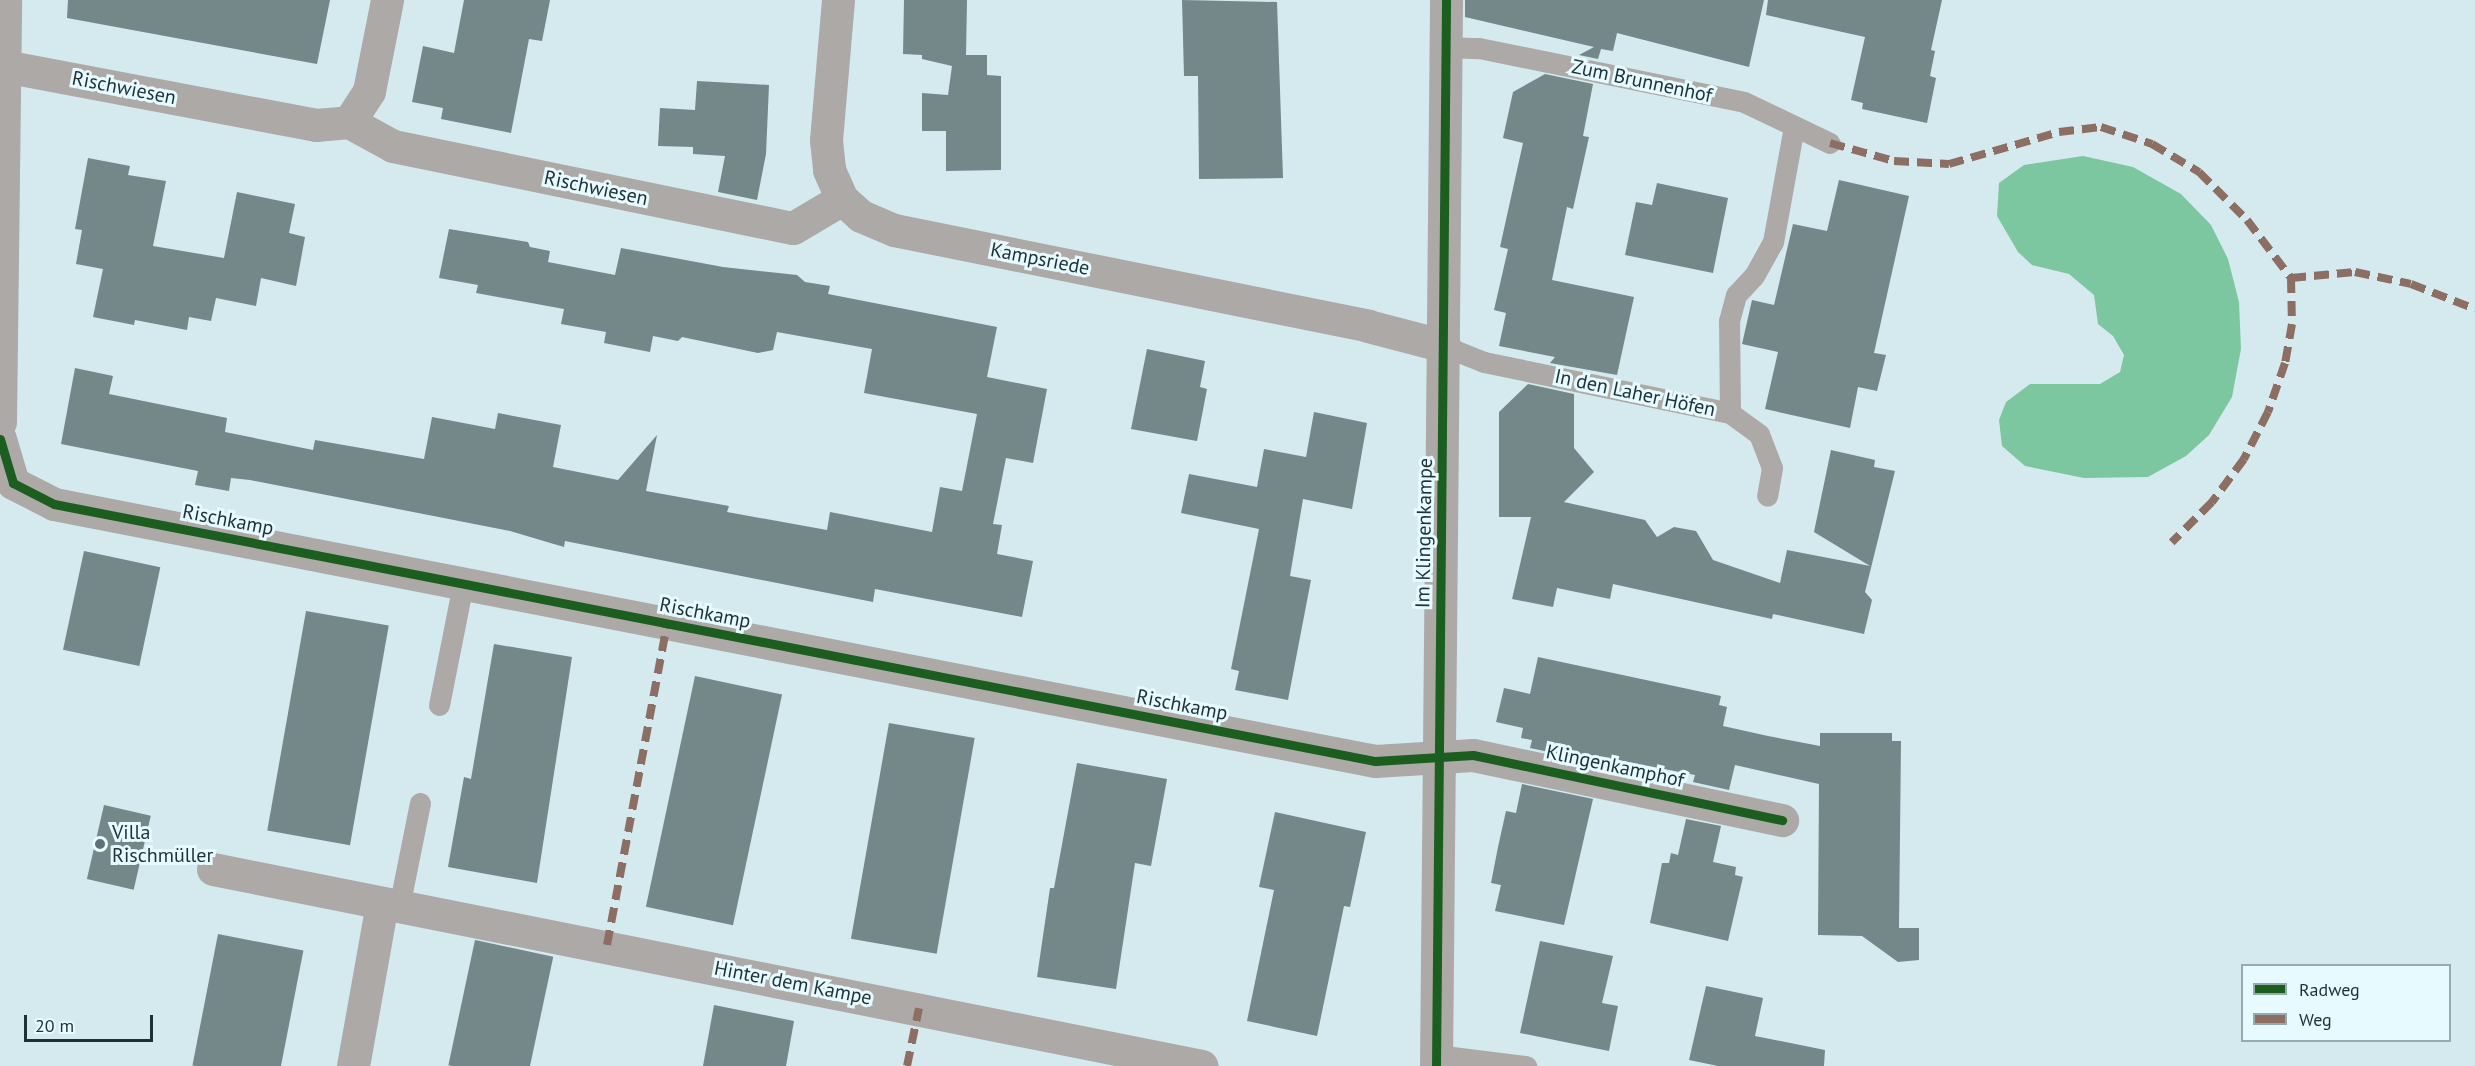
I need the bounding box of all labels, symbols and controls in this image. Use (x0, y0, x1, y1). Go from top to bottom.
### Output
street label: Zum Brunnenhof (1570, 54, 1714, 108)
street label: Rischwiesen (70, 66, 178, 110)
street label: Rischwiesen (542, 165, 650, 211)
street label: Kampsriede (988, 238, 1092, 280)
street label: In den Laher Höfen (1553, 364, 1717, 422)
street label: Im Klingenkampe (1411, 458, 1437, 608)
street label: Rischkamp (180, 499, 276, 541)
street label: Rischkamp (657, 592, 753, 634)
street label: Rischkamp (1134, 684, 1230, 726)
street label: Klingenkamphof (1544, 740, 1686, 792)
place label: Villa Rischmüller (112, 820, 213, 867)
marker: Villa Rischmüller (93, 837, 107, 851)
street label: Hinter dem Kampe (712, 956, 874, 1010)
legend (2241, 964, 2451, 1042)
text: Radweg (2299, 978, 2360, 1001)
scale bar (27, 1003, 156, 1041)
text: Weg (2299, 1008, 2332, 1031)
text: 20 m (35, 1014, 74, 1037)

